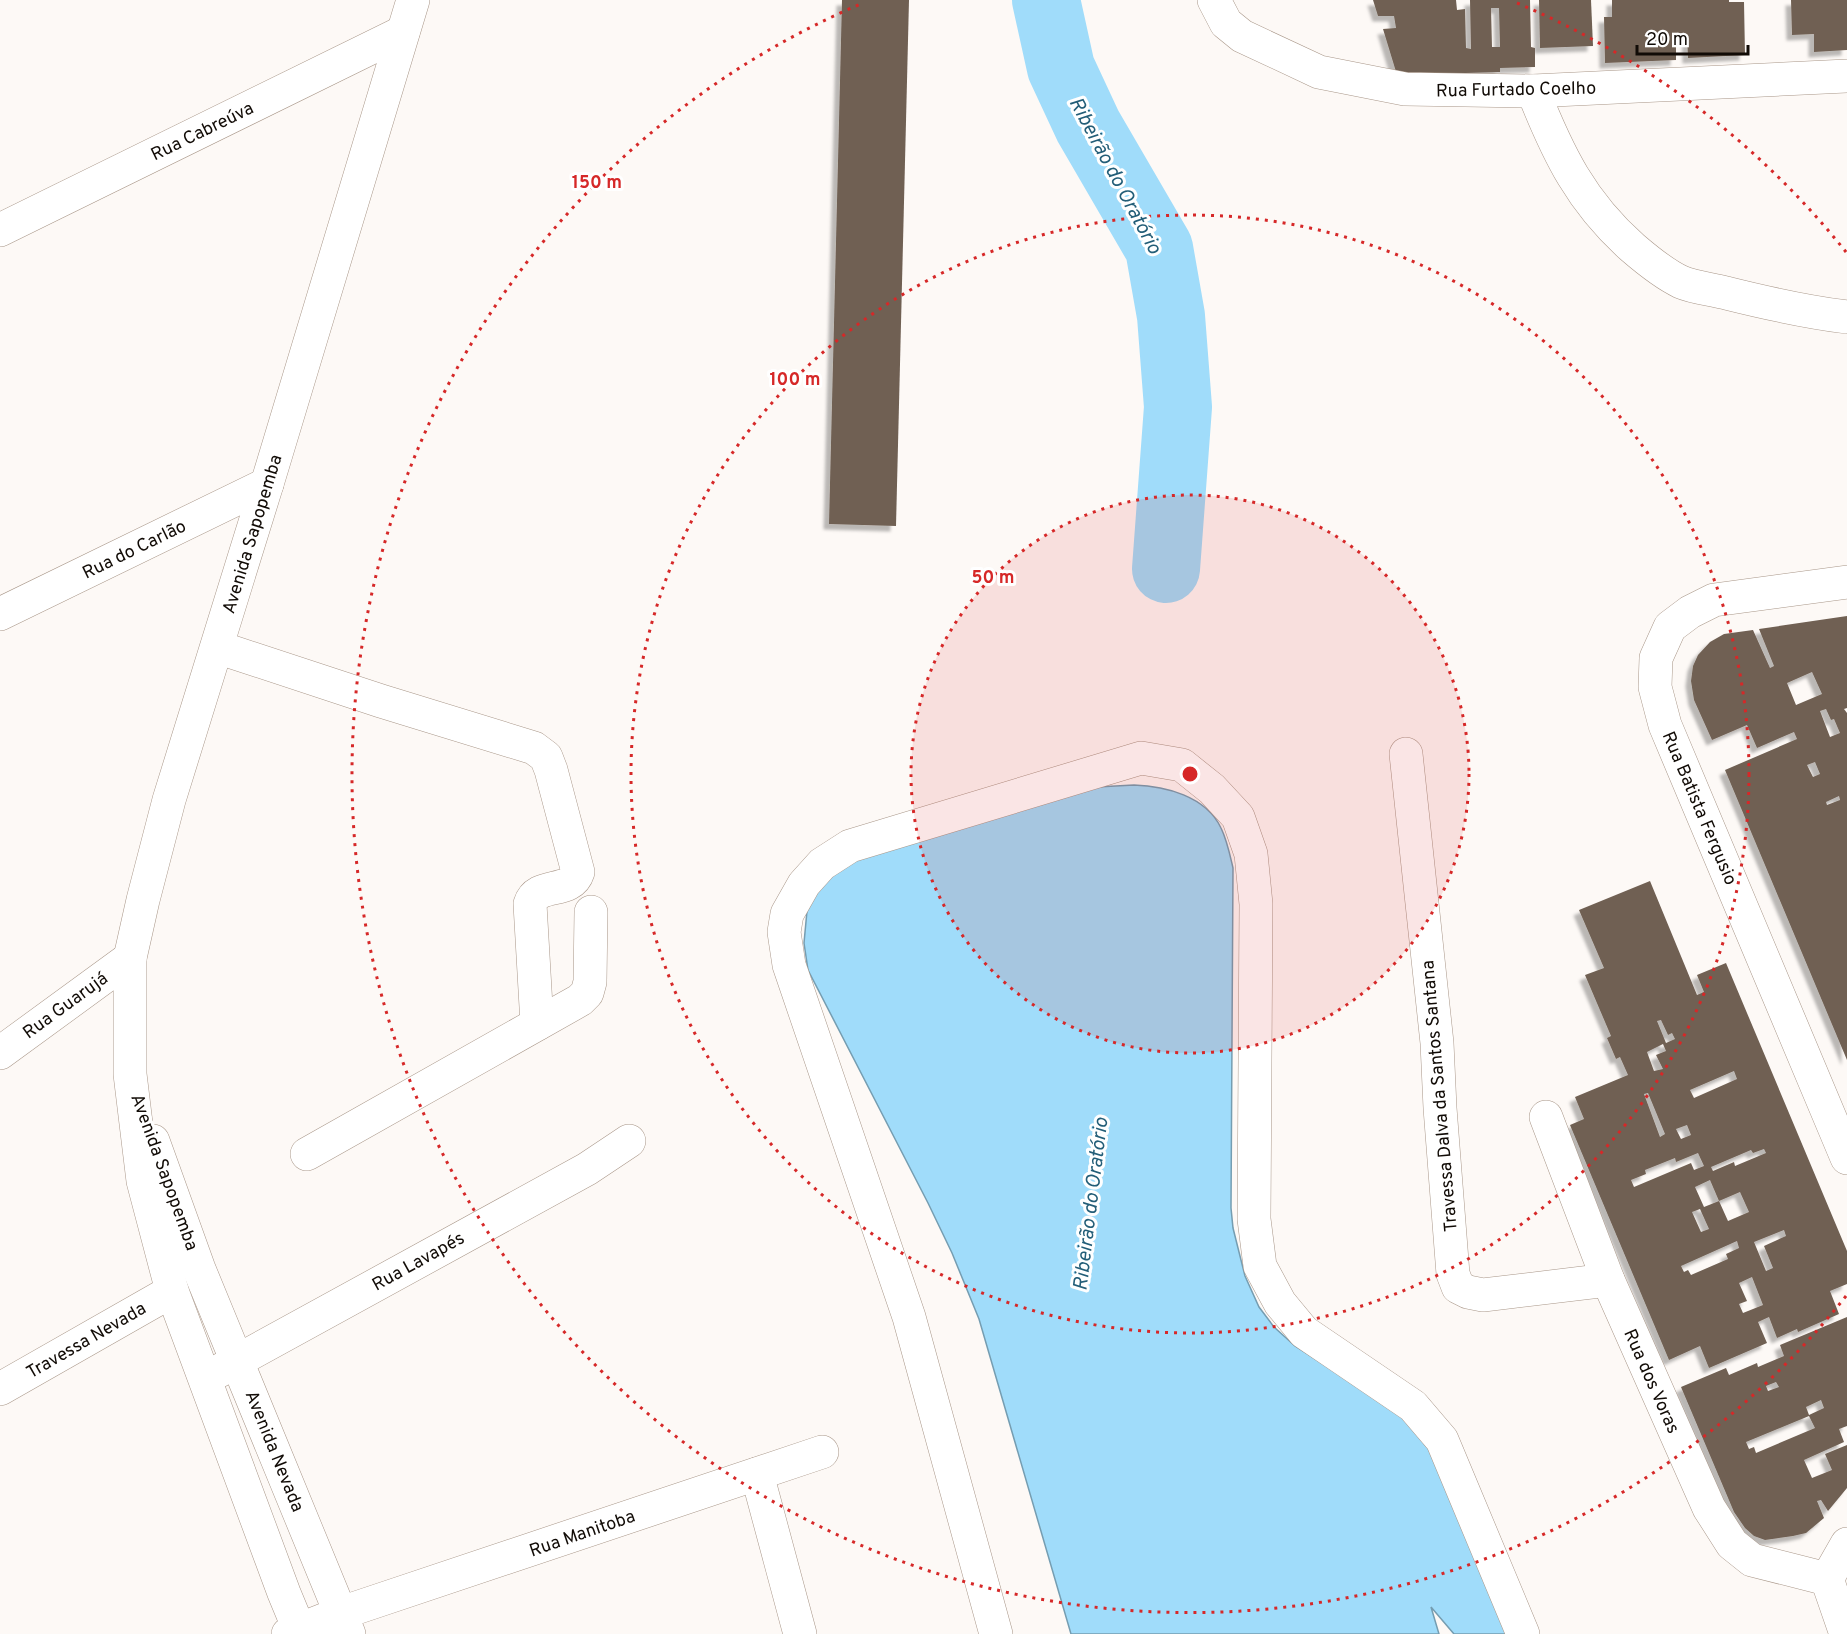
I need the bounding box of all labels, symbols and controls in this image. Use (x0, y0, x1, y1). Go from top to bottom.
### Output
scale bar (1637, 18, 1748, 56)
text: 20 m (1646, 29, 1688, 52)
street label: Rua Furtado Coelho (1436, 78, 1596, 103)
water label: Ribeirão do Oratório (1062, 93, 1167, 259)
street label: Rua Cabreúva (148, 98, 258, 167)
text: 150 m (572, 172, 622, 195)
text: 100 m (769, 369, 821, 392)
street label: Avenida Sapopemba (218, 452, 289, 617)
street label: Rua do Carlão (79, 515, 190, 585)
text: 50 m (971, 567, 1015, 590)
street label: Rua Batista Fergusio (1656, 728, 1741, 889)
centre of rings (1180, 764, 1200, 784)
street label: Travessa Dalva da Santos Santana (1417, 959, 1464, 1233)
street label: Rua Guarujá (19, 968, 113, 1045)
street label: Avenida Sapopemba (125, 1091, 203, 1254)
water label: Ribeirão do Oratório (1068, 1116, 1116, 1292)
street label: Rua Lavapés (368, 1227, 469, 1297)
street label: Travessa Nevada (23, 1298, 151, 1385)
street label: Rua dos Voras (1617, 1326, 1684, 1438)
street label: Avenida Nevada (239, 1387, 308, 1516)
street label: Rua Manitoba (526, 1506, 638, 1563)

